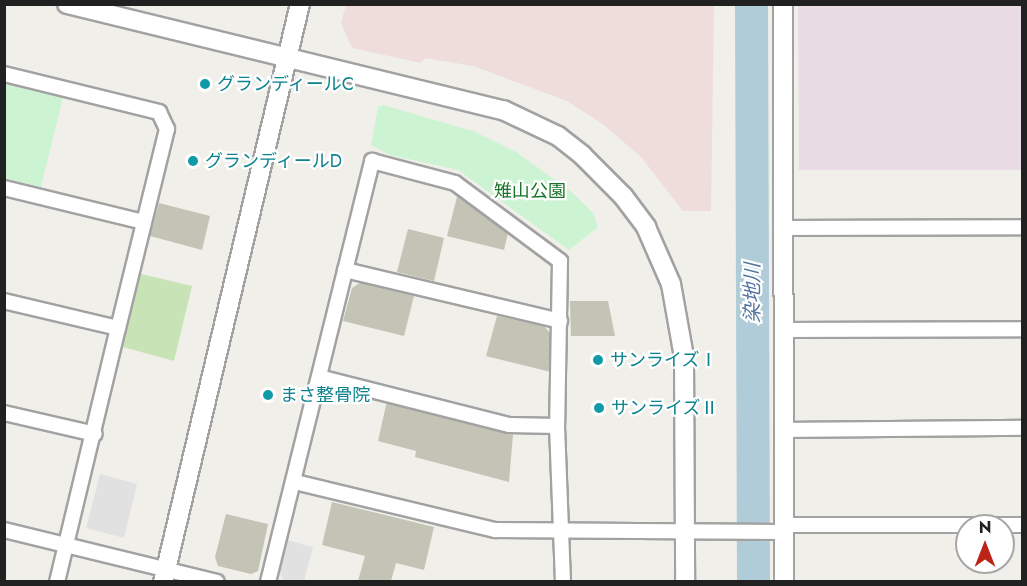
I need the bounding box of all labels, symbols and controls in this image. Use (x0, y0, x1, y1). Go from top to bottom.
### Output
place label: グランディールC (217, 73, 355, 95)
marker: グランディールC (198, 77, 212, 91)
place label: グランディールD (205, 150, 343, 172)
marker: グランディールD (186, 154, 200, 168)
park label: 雉山公園 (494, 180, 566, 202)
water label: 染地川 (740, 263, 764, 323)
place label: サンライズⅠ (610, 349, 718, 371)
marker: サンライズⅠ (591, 353, 605, 367)
place label: まさ整骨院 (280, 384, 370, 406)
marker: まさ整骨院 (261, 388, 275, 402)
place label: サンライズⅡ (611, 397, 719, 419)
marker: サンライズⅡ (592, 401, 606, 415)
north arrow (955, 514, 1015, 574)
text: N (979, 516, 991, 539)

